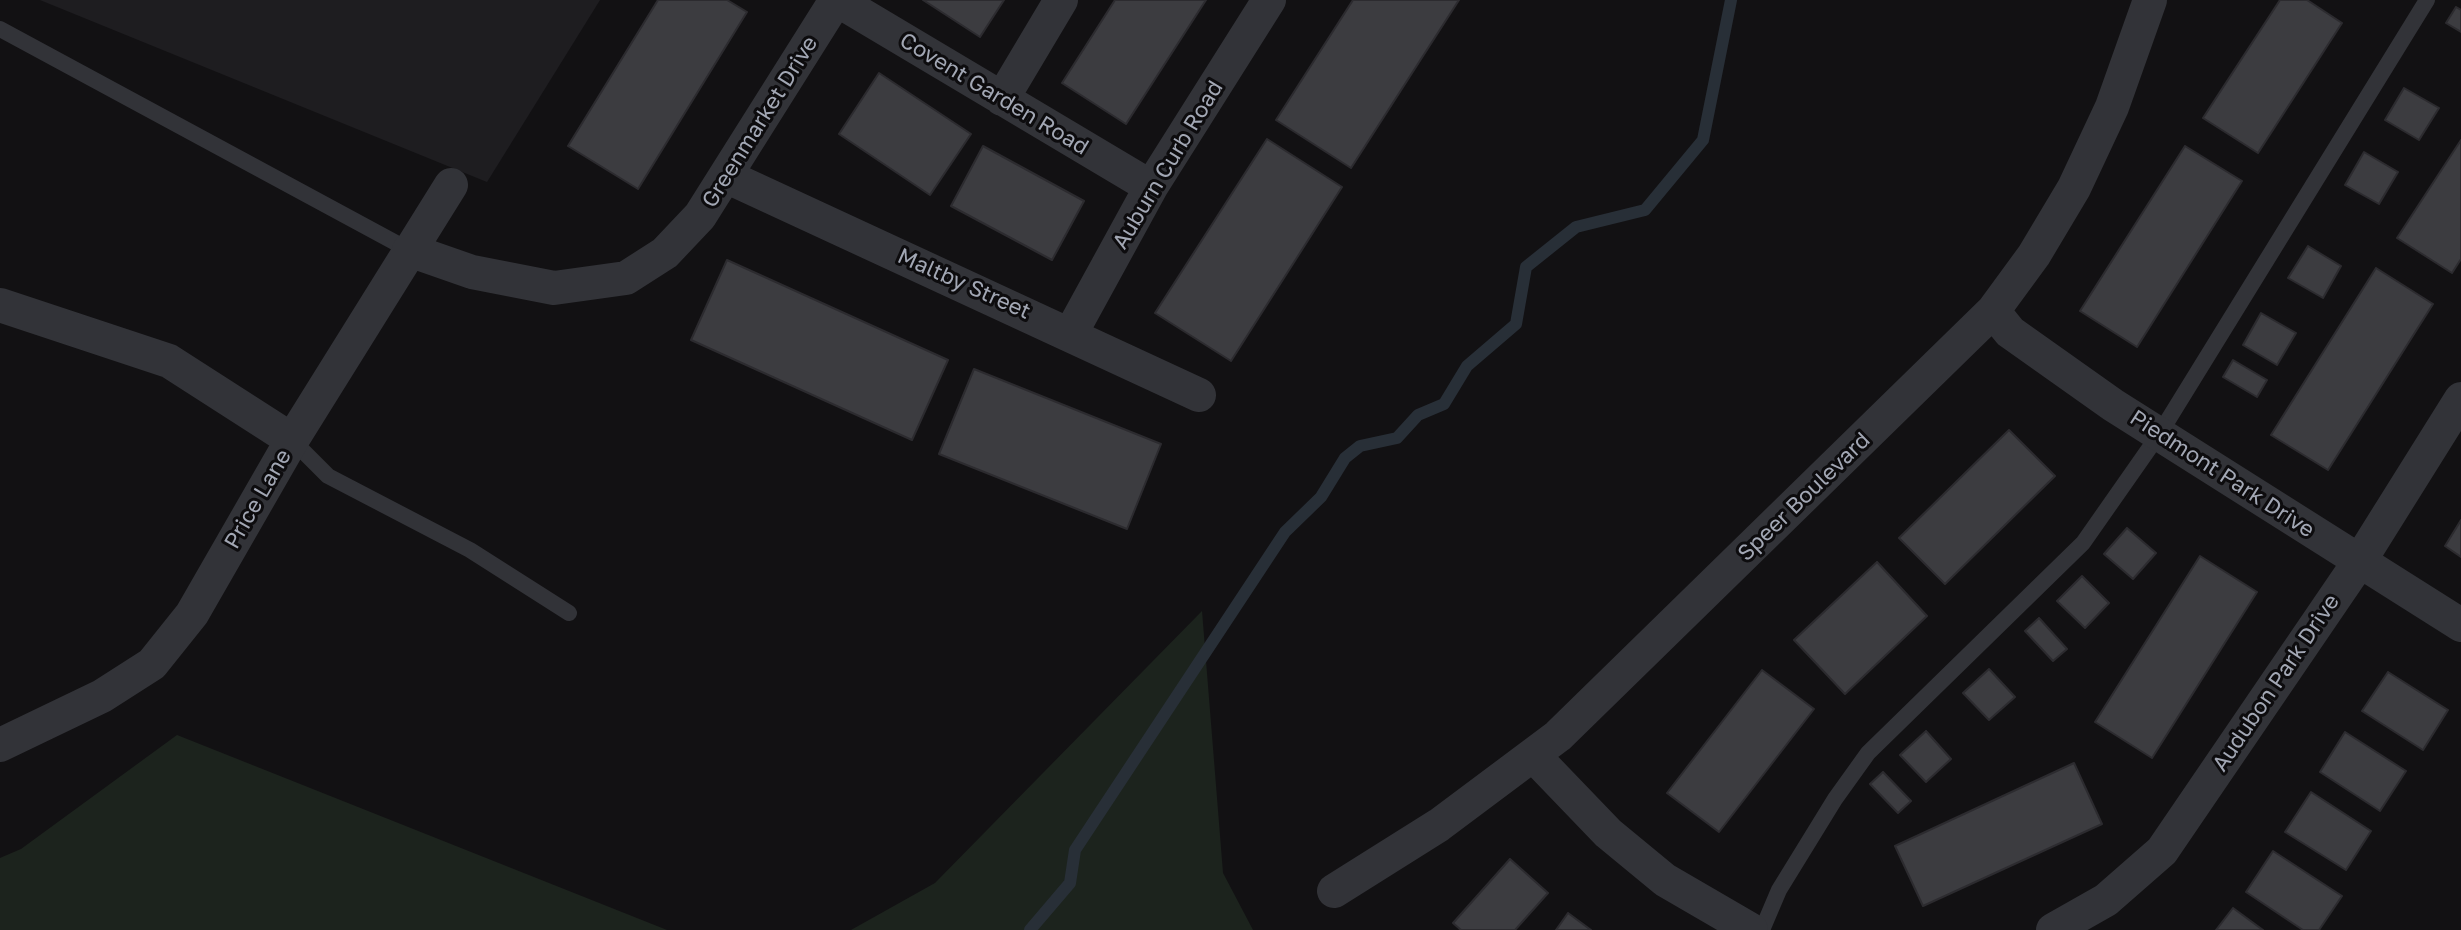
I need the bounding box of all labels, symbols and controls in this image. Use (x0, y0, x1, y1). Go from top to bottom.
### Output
street label: Covent Garden Road (895, 27, 1093, 161)
street label: Greenmarket Drive (697, 31, 823, 213)
street label: Auburn Curb Road (1107, 76, 1229, 254)
street label: Maltby Street (893, 243, 1035, 325)
street label: Piedmont Park Drive (2125, 405, 2319, 543)
street label: Speer Boulevard (1732, 427, 1876, 567)
street label: Price Lane (219, 445, 297, 553)
street label: Audubon Park Drive (2207, 589, 2345, 777)

